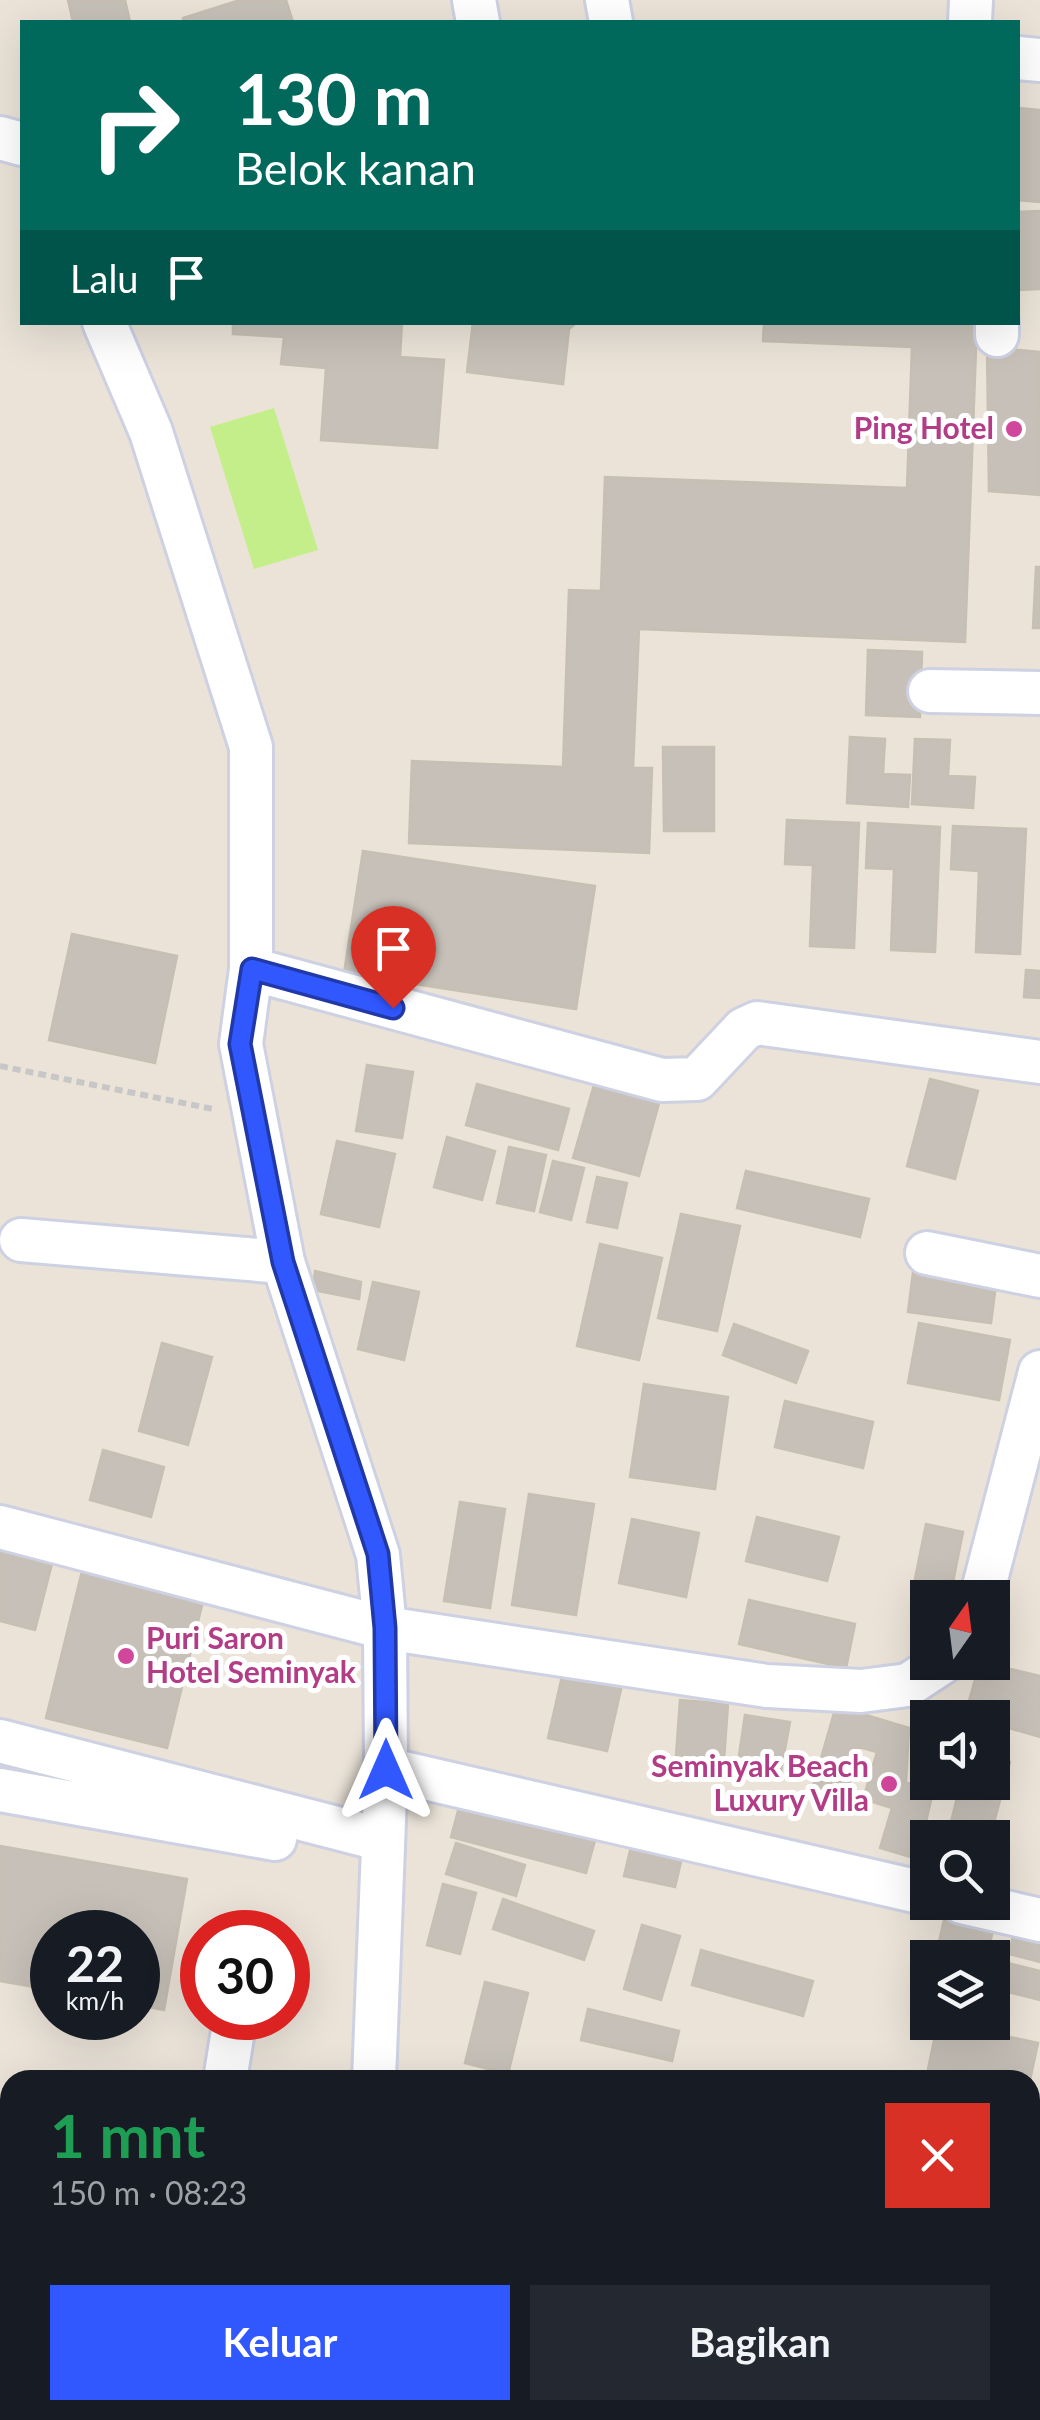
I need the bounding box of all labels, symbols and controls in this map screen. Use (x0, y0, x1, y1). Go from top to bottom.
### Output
text: 130 m (235, 56, 432, 140)
icon: right (70, 60, 200, 190)
text: Belok kanan (235, 141, 476, 195)
icon: arrive (159, 250, 214, 305)
text: Lalu (70, 255, 139, 301)
place label: Ping Hotel (854, 409, 994, 445)
marker: Ping Hotel (1003, 418, 1025, 440)
pin (351, 906, 436, 1009)
icon: arrive (366, 921, 421, 976)
north arrow (910, 1580, 1010, 1680)
map controls (910, 1580, 1010, 2040)
place label: Puri Saron Hotel Seminyak (146, 1619, 357, 1689)
marker: Puri Saron Hotel Seminyak (115, 1645, 137, 1667)
button: sound (910, 1700, 1010, 1800)
position arrow (334, 1718, 438, 1822)
place label: Seminyak Beach Luxury Villa (651, 1747, 869, 1817)
marker: Seminyak Beach Luxury Villa (878, 1773, 900, 1795)
button: search (910, 1820, 1010, 1920)
speed limit sign: 30 (180, 1910, 310, 2040)
text: 22 (66, 1933, 124, 1993)
button: layers (910, 1940, 1010, 2040)
text: km/h (66, 1985, 124, 2015)
text: 1 mnt (50, 2099, 205, 2171)
button: close (885, 2103, 990, 2208)
text: 150 m · 08:23 (50, 2173, 247, 2212)
button: Keluar (50, 2285, 510, 2400)
button: Bagikan (530, 2285, 990, 2400)

